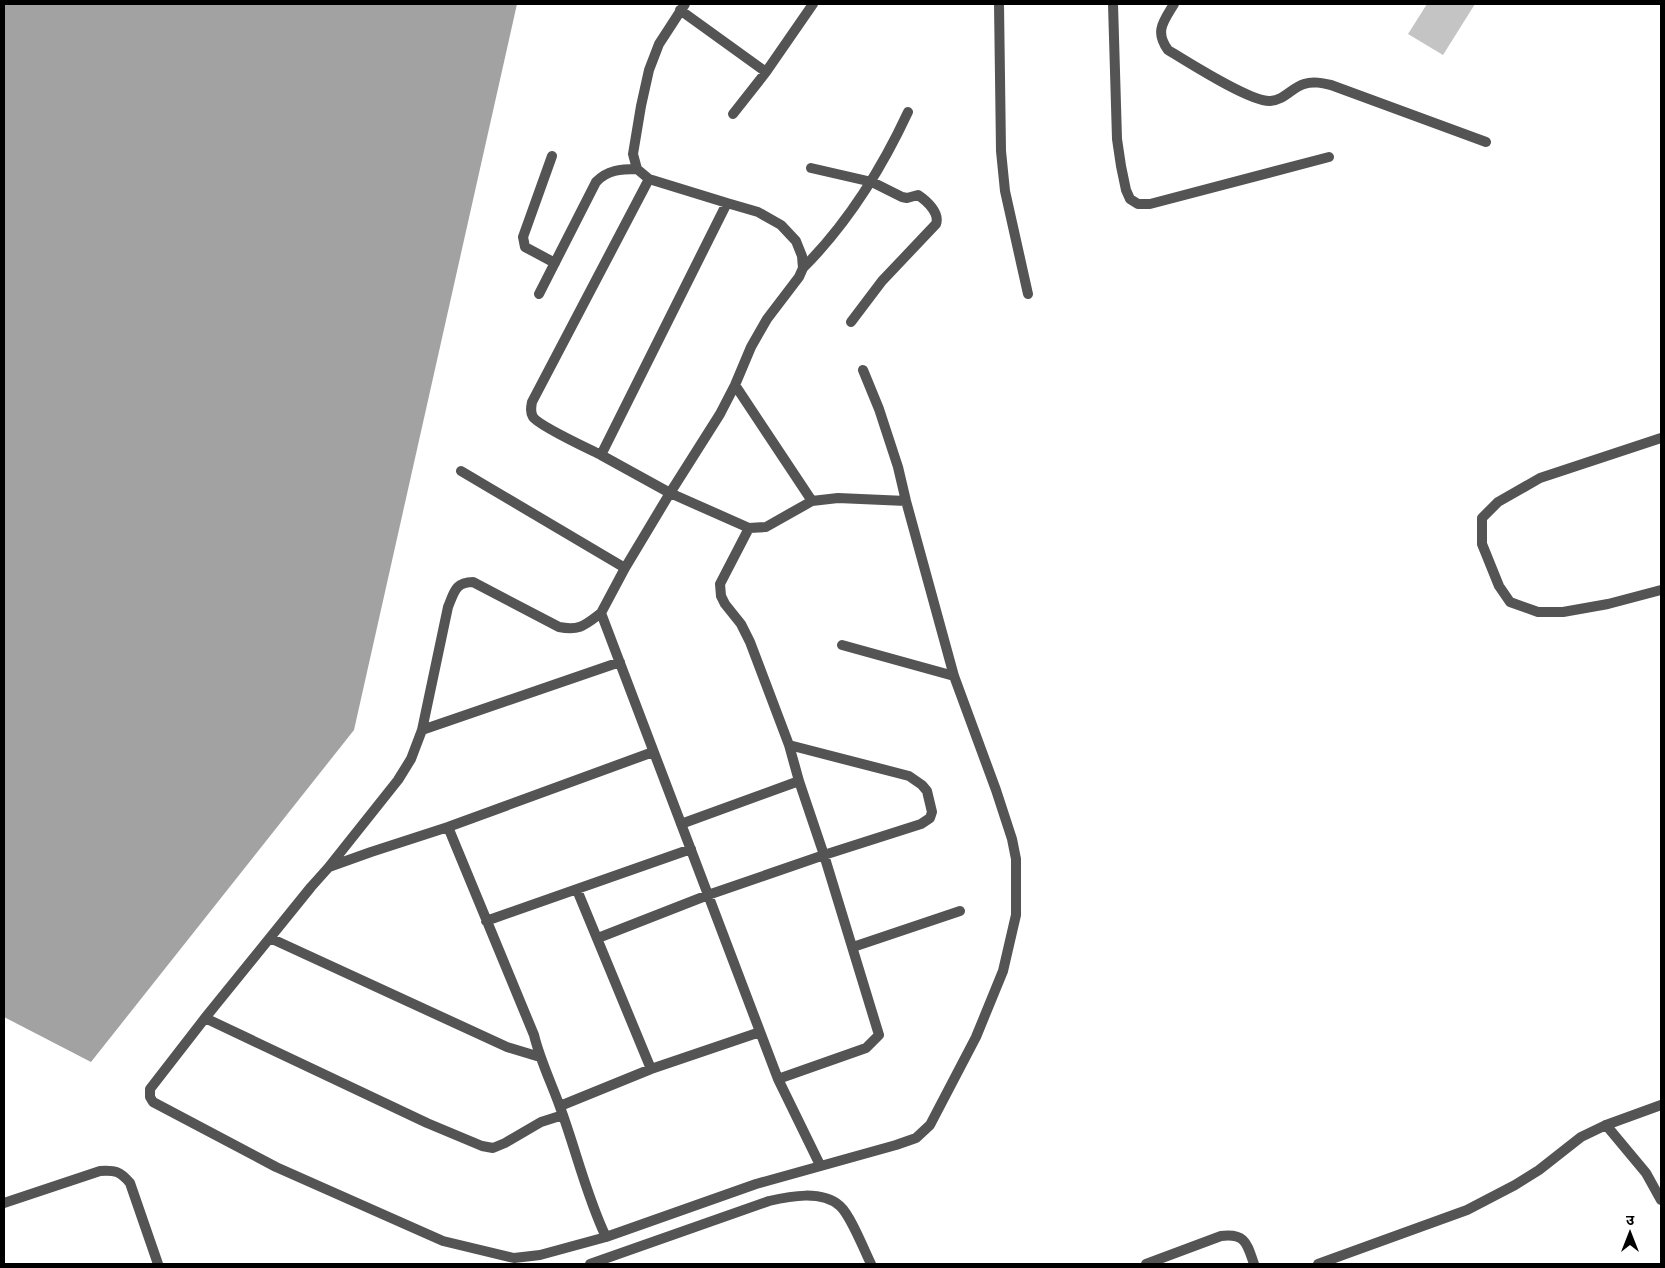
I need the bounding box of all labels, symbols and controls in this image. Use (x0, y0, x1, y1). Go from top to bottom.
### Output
north arrow (1605, 1208, 1655, 1258)
text: उ (1626, 1211, 1635, 1228)

